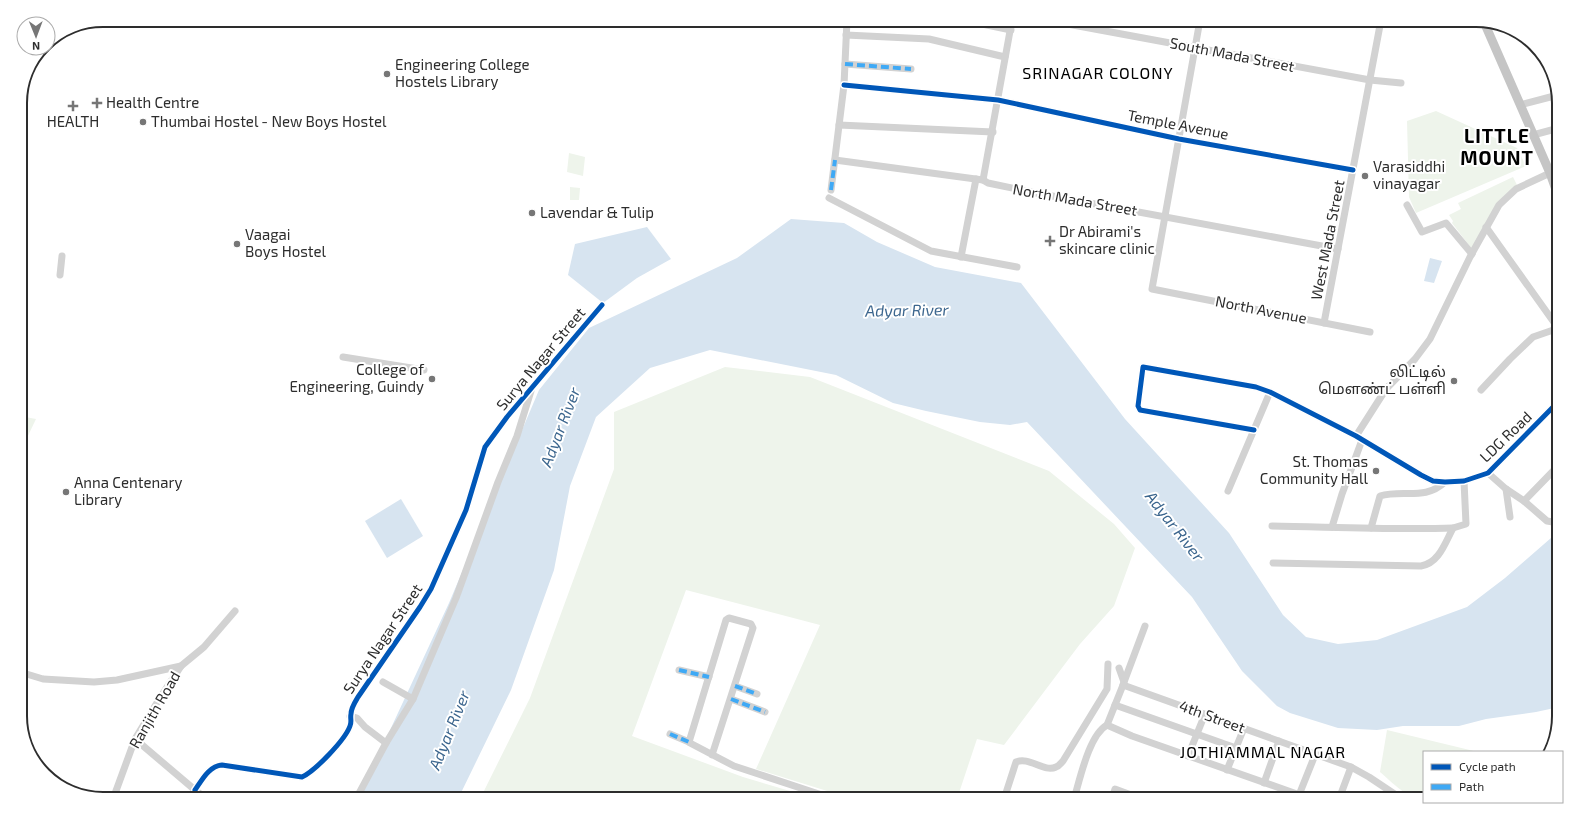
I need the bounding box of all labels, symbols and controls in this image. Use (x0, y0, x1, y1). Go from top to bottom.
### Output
north arrow (16, 16, 56, 56)
street label: South Mada Street (1168, 33, 1296, 75)
text: N (32, 40, 40, 53)
place label: Engineering College Hostels Library (395, 55, 530, 90)
district label: SRINAGAR COLONY (1022, 63, 1174, 82)
marker: Engineering College Hostels Library (382, 69, 392, 79)
place label: Health Centre (106, 93, 199, 111)
marker: Health Centre (91, 97, 103, 109)
marker: HEALTH (67, 100, 79, 112)
street label: Temple Avenue (1126, 105, 1230, 143)
place label: HEALTH (47, 112, 99, 130)
place label: Thumbai Hostel - New Boys Hostel (151, 112, 387, 130)
marker: Thumbai Hostel - New Boys Hostel (138, 117, 148, 127)
district label: LITTLE MOUNT (1460, 124, 1534, 169)
place label: Varasiddhi vinayagar (1373, 157, 1445, 192)
marker: Varasiddhi vinayagar (1360, 171, 1370, 181)
street label: West Mada Street (1307, 178, 1348, 301)
street label: North Mada Street (1011, 179, 1139, 219)
place label: Lavendar & Tulip (540, 203, 654, 221)
marker: Lavendar & Tulip (527, 208, 537, 218)
place label: Dr Abirami's skincare clinic (1059, 222, 1155, 257)
place label: Vaagai Boys Hostel (245, 225, 327, 260)
marker: Dr Abirami's skincare clinic (1044, 235, 1056, 247)
marker: Vaagai Boys Hostel (232, 239, 242, 249)
street label: North Avenue (1214, 291, 1308, 327)
water label: Adyar River (864, 299, 950, 321)
street label: Surya Nagar Street (492, 303, 589, 413)
place label: College of Engineering, Guindy (289, 360, 424, 395)
place label: லிட்டில் மௌண்ட் பள்ளி (1318, 362, 1446, 397)
marker: College of Engineering, Guindy (427, 374, 437, 384)
marker: லிட்டில் மௌண்ட் பள்ளி (1449, 376, 1459, 386)
water label: Adyar River (535, 384, 585, 471)
street label: LDG Road (1476, 407, 1535, 465)
place label: St. Thomas Community Hall (1260, 452, 1369, 487)
marker: St. Thomas Community Hall (1371, 466, 1381, 476)
place label: Anna Centenary Library (74, 473, 182, 508)
water label: Adyar River (1141, 486, 1209, 566)
marker: Anna Centenary Library (61, 487, 71, 497)
street label: Surya Nagar Street (339, 580, 426, 697)
street label: Ranjith Road (125, 668, 184, 752)
water label: Adyar River (424, 687, 474, 773)
street label: 4th Street (1177, 696, 1248, 736)
district label: JOTHIAMMAL NAGAR (1180, 742, 1346, 761)
legend (1423, 751, 1563, 803)
text: Cycle path (1459, 759, 1516, 773)
text: Path (1459, 779, 1484, 793)

